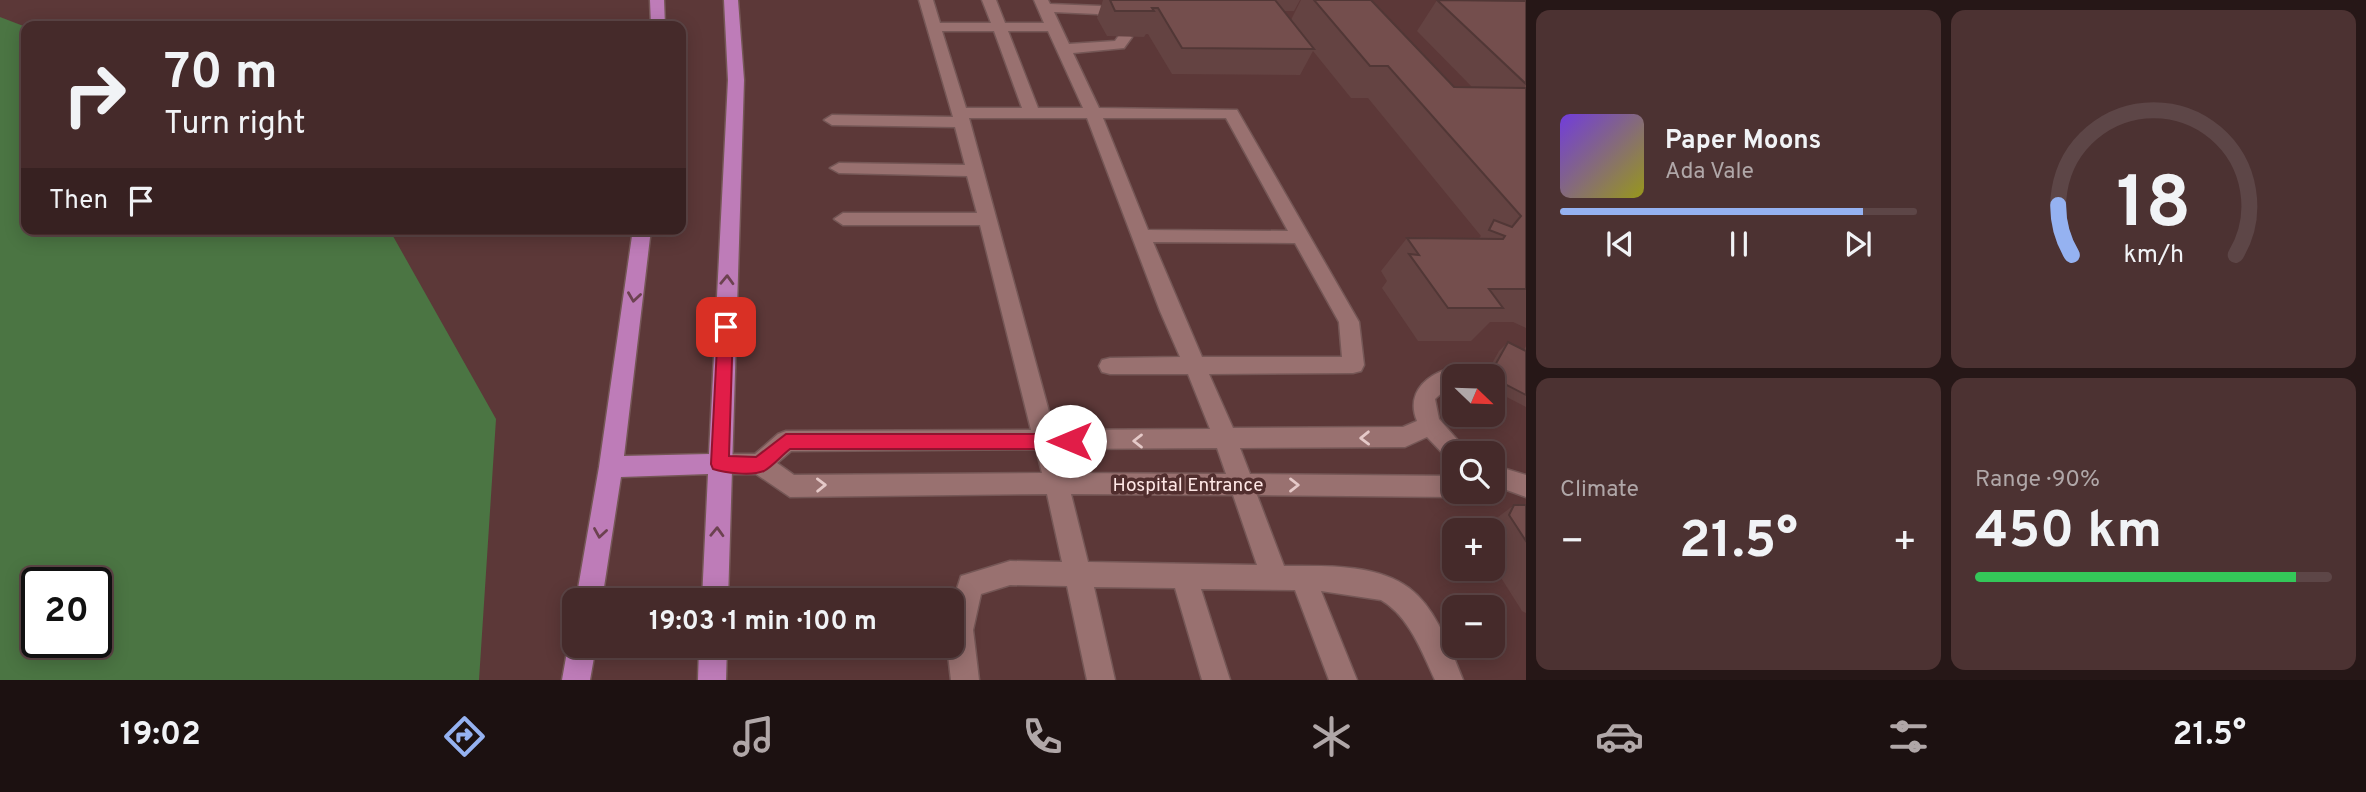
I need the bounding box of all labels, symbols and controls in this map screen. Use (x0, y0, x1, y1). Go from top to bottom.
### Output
text: 70 m (164, 44, 278, 106)
icon: right (49, 49, 140, 140)
text: Turn right (164, 105, 306, 145)
text: Paper Moons (1665, 125, 1821, 158)
text: Ada Vale (1665, 158, 1754, 187)
text: 18 (2116, 161, 2191, 253)
icon: arrive (122, 182, 160, 220)
text: Then (49, 185, 108, 218)
icon: previous (1601, 225, 1639, 263)
icon: pause (1720, 225, 1758, 263)
icon: next (1839, 225, 1877, 263)
text: km/h (2123, 240, 2184, 272)
one-way arrow (720, 274, 735, 285)
one-way arrow (626, 291, 641, 303)
pin (696, 297, 756, 357)
icon: arrive (707, 308, 745, 346)
north arrow (1442, 364, 1505, 427)
map controls (1442, 364, 1505, 658)
position arrow (1033, 404, 1107, 478)
one-way arrow (1359, 430, 1370, 446)
one-way arrow (1132, 433, 1142, 449)
button: search (1442, 441, 1505, 504)
text: Range · 90% (1975, 466, 2100, 495)
street label: Hospital Entrance (1113, 474, 1263, 498)
text: Climate (1560, 476, 1639, 505)
one-way arrow (816, 477, 827, 493)
one-way arrow (1289, 477, 1299, 493)
text: 450 km (1975, 500, 2162, 566)
text: 21.5° (1679, 510, 1798, 576)
button: + (1442, 518, 1505, 581)
text: − (1560, 519, 1585, 568)
text: + (1892, 519, 1917, 568)
one-way arrow (710, 526, 725, 537)
one-way arrow (593, 528, 608, 539)
speed limit sign: 20 (21, 567, 112, 658)
button: − (1442, 595, 1505, 658)
text: 19:03 · 1 min · 100 m (649, 606, 877, 639)
icon: directions (440, 712, 489, 761)
icon: music (729, 712, 778, 761)
icon: phone (1018, 712, 1067, 761)
icon: climate (1307, 712, 1356, 761)
icon: car (1595, 712, 1644, 761)
icon: filters (1884, 712, 1933, 761)
text: 19:02 (120, 716, 201, 756)
text: 21.5° (2173, 716, 2246, 756)

